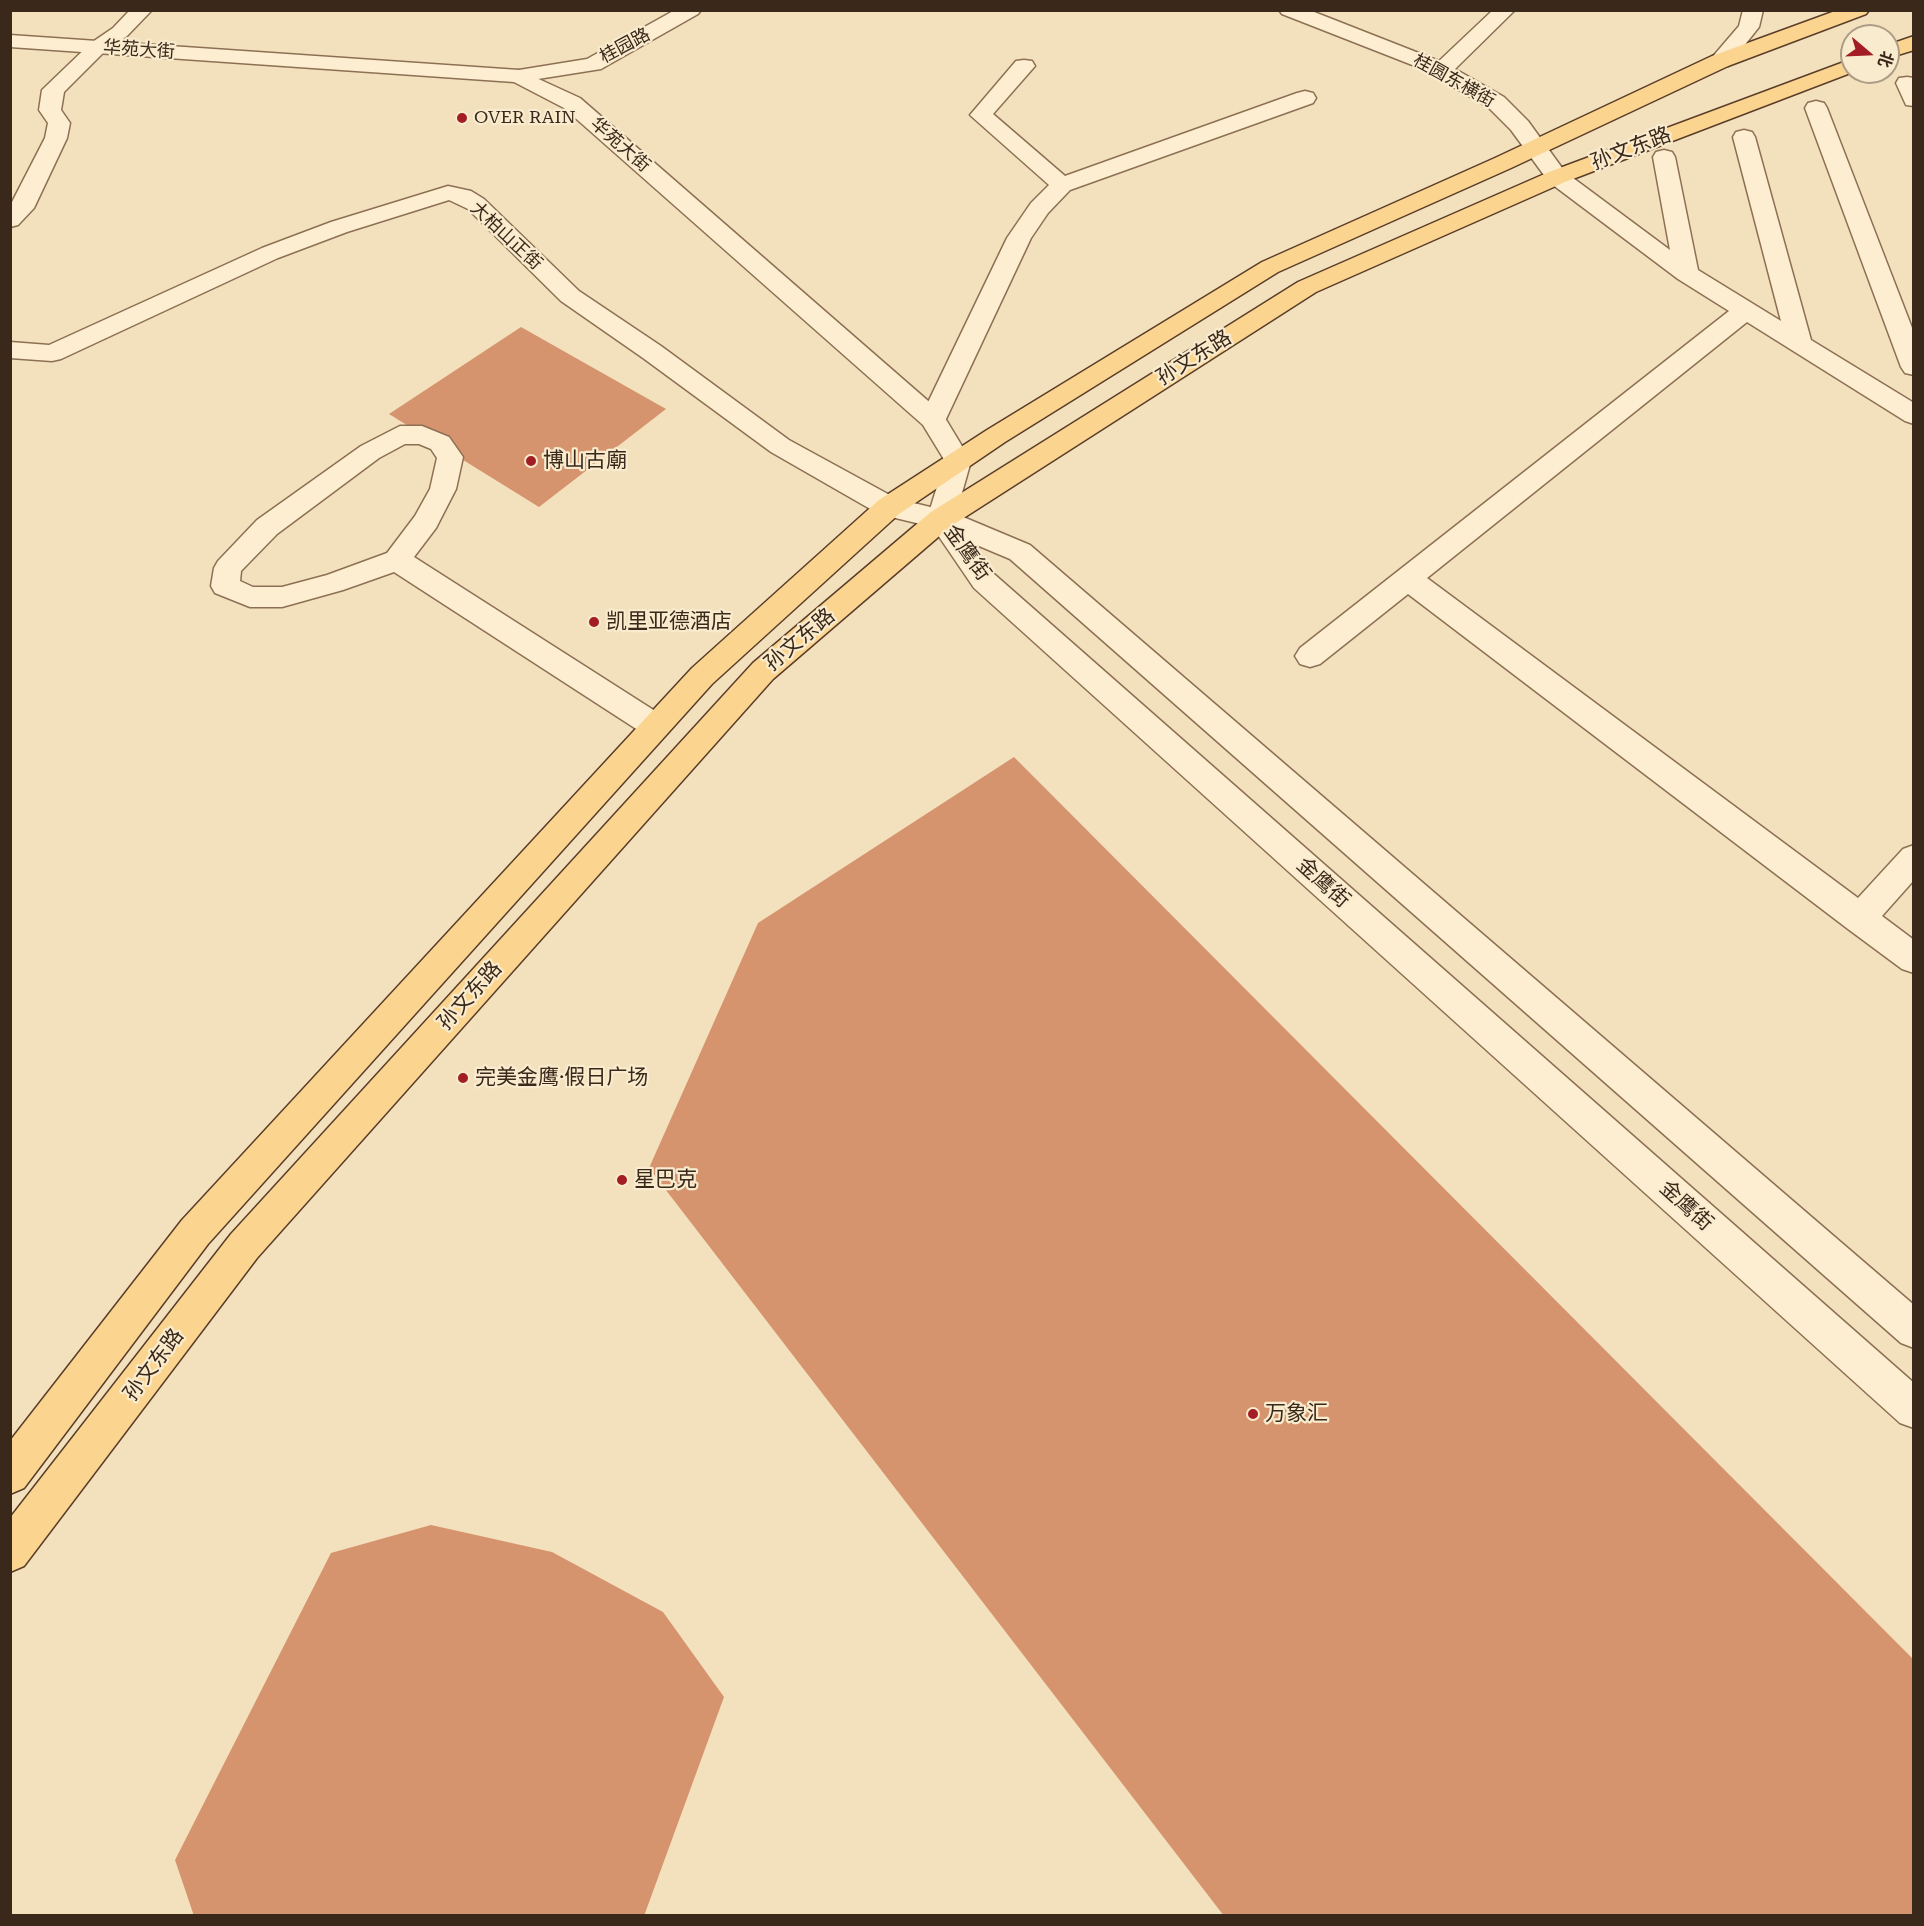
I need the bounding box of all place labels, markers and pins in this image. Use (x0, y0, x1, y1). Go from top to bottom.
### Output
place label: OVER RAIN (474, 107, 576, 129)
marker: OVER RAIN (455, 111, 469, 125)
place label: 博山古廟 (543, 448, 627, 474)
marker: 博山古廟 (524, 454, 538, 468)
place label: 凯里亚德酒店 (606, 609, 732, 635)
marker: 凯里亚德酒店 (587, 615, 601, 629)
place label: 完美金鹰·假日广场 (475, 1065, 648, 1091)
marker: 完美金鹰·假日广场 (456, 1071, 470, 1085)
place label: 星巴克 (634, 1167, 697, 1193)
marker: 星巴克 (615, 1173, 629, 1187)
place label: 万象汇 (1265, 1401, 1328, 1427)
marker: 万象汇 (1246, 1407, 1260, 1421)

